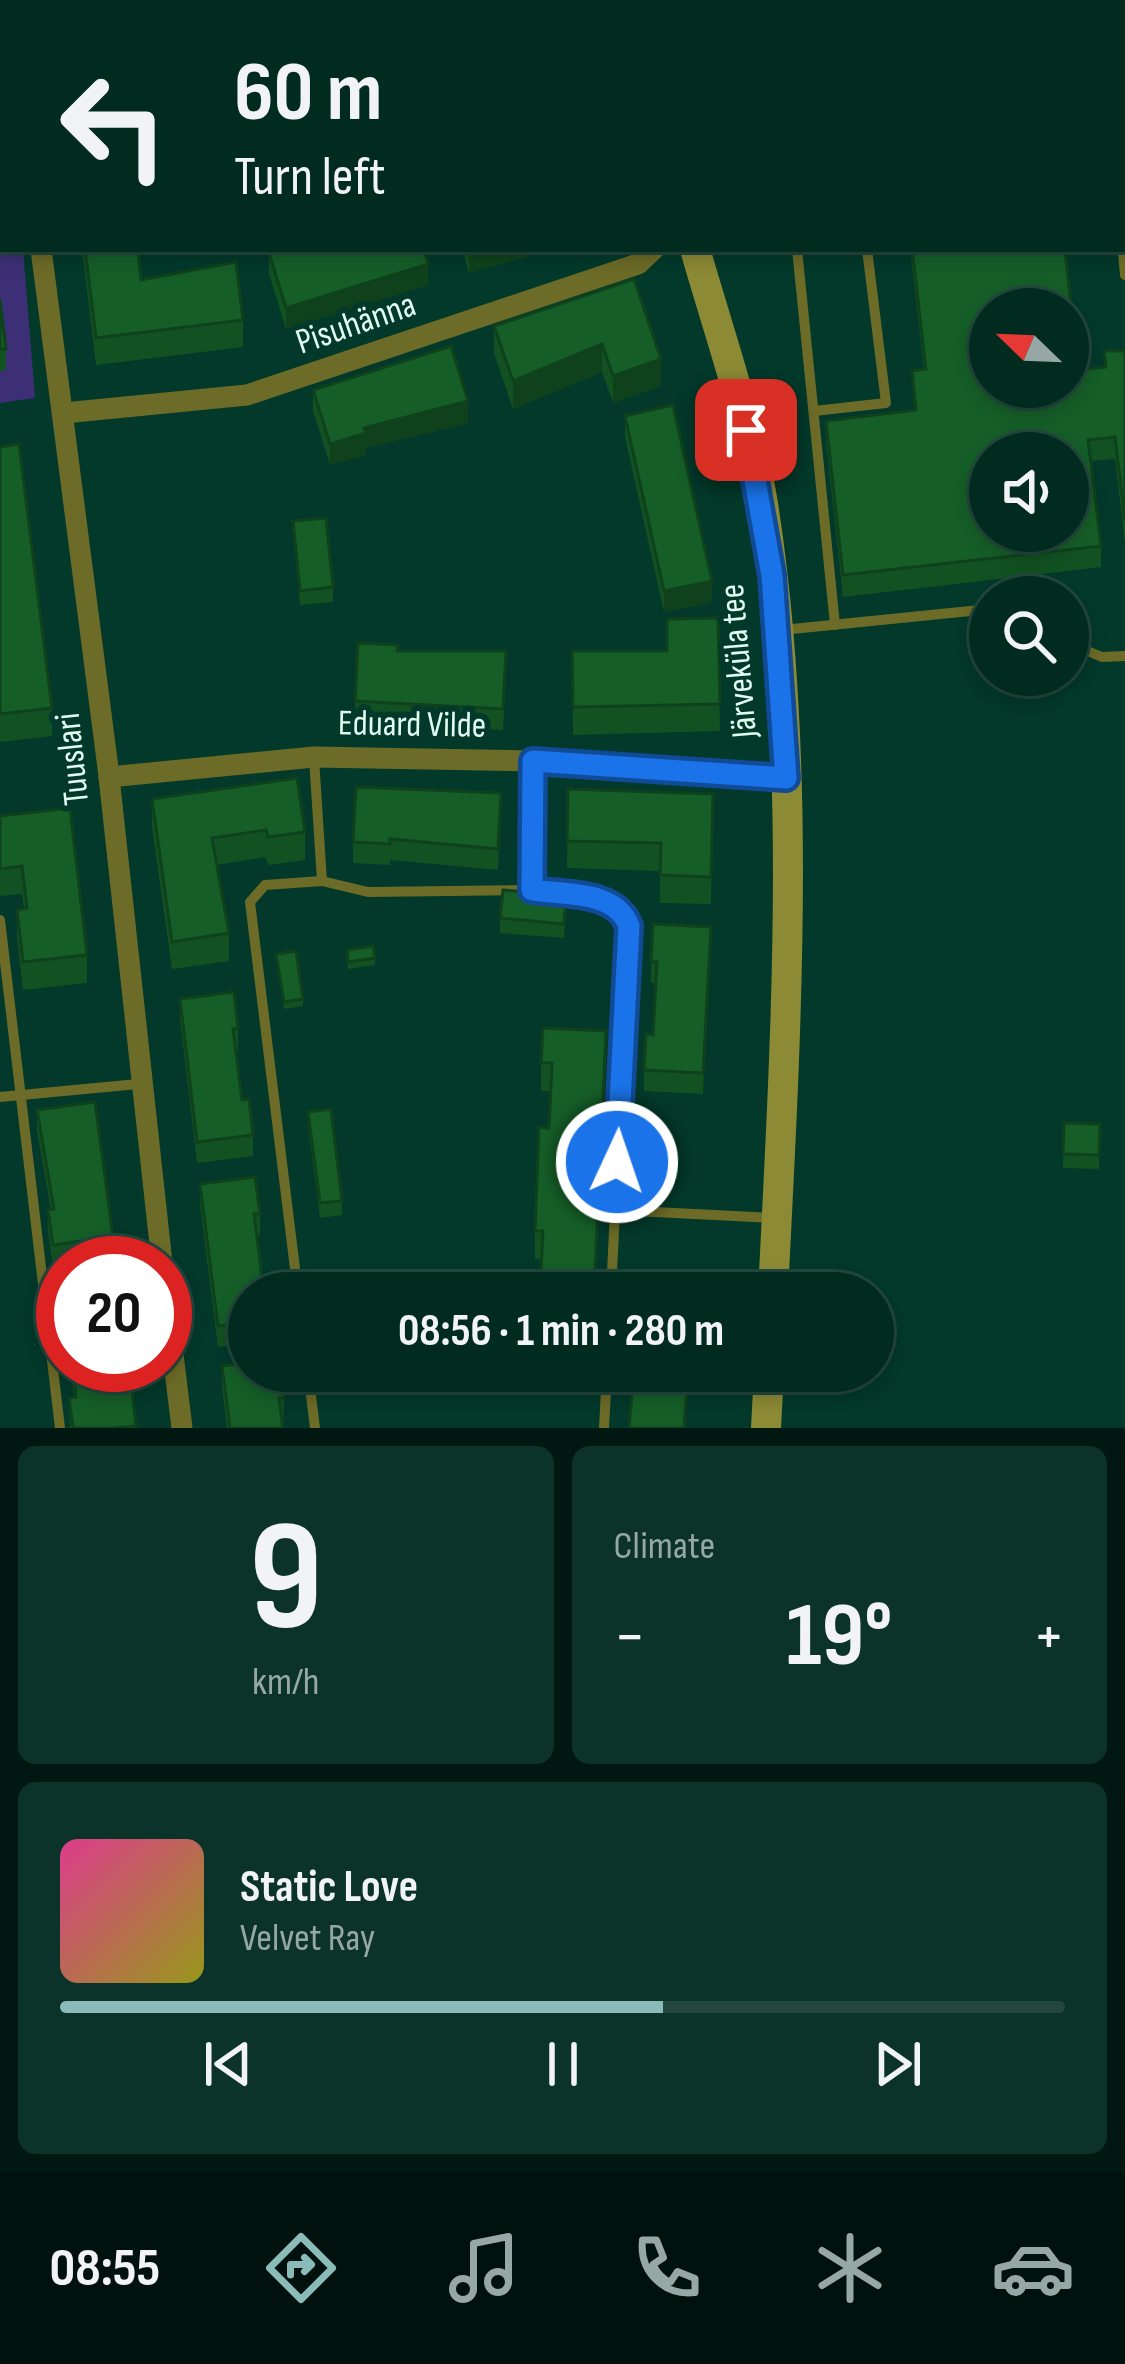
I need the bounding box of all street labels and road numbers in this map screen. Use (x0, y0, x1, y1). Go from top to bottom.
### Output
street label: Pisuhänna (290, 284, 422, 364)
street label: Järveküla tee (711, 582, 767, 741)
street label: Eduard Vilde (338, 702, 486, 748)
street label: Tuuslari (47, 711, 99, 807)

